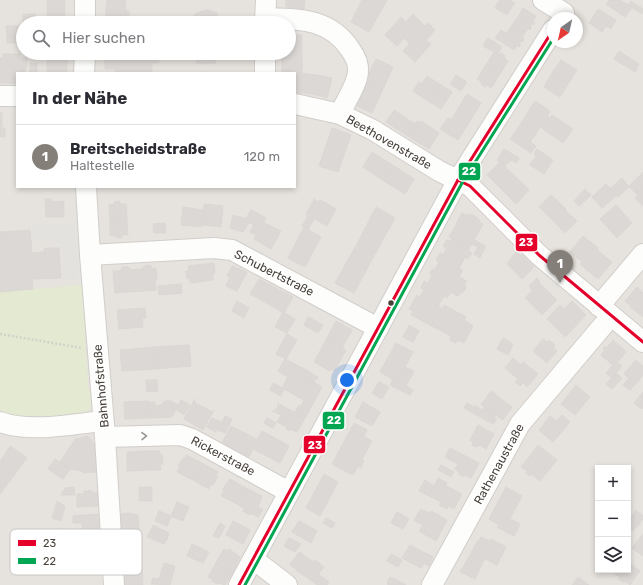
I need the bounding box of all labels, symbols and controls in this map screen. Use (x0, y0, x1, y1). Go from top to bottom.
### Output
north arrow (547, 12, 583, 48)
search box (16, 16, 296, 60)
icon: search (30, 27, 52, 49)
text: Hier suchen (62, 29, 145, 47)
text: In der Nähe (32, 88, 127, 108)
street label: Beethovenstraße (344, 112, 434, 172)
text: Breitscheidstraße (70, 140, 206, 158)
text: 1 (42, 149, 48, 164)
text: 120 m (244, 149, 280, 164)
text: Haltestelle (70, 158, 135, 173)
line badge: 22 (458, 162, 481, 181)
text: 22 (462, 165, 476, 178)
line badge: 23 (515, 233, 538, 252)
text: 23 (519, 236, 533, 249)
street label: Schubertstraße (232, 247, 316, 299)
pin: 1 (547, 250, 573, 283)
unlabelled marker (386, 298, 396, 308)
street label: Bahnhofstraße (90, 343, 112, 428)
your location (337, 370, 357, 390)
line badge: 22 (322, 411, 345, 430)
text: 22 (327, 414, 341, 427)
street label: Rathenaustraße (471, 421, 527, 507)
one-way arrow (141, 431, 147, 440)
street label: Rickerstraße (189, 433, 258, 479)
line badge: 23 (303, 435, 326, 454)
text: 23 (308, 439, 322, 452)
map controls (595, 465, 631, 573)
button: + (595, 465, 631, 501)
button: − (595, 501, 631, 537)
legend (10, 529, 142, 575)
text: 23 (43, 537, 56, 550)
button: layers (595, 537, 631, 573)
text: 22 (43, 555, 56, 568)

